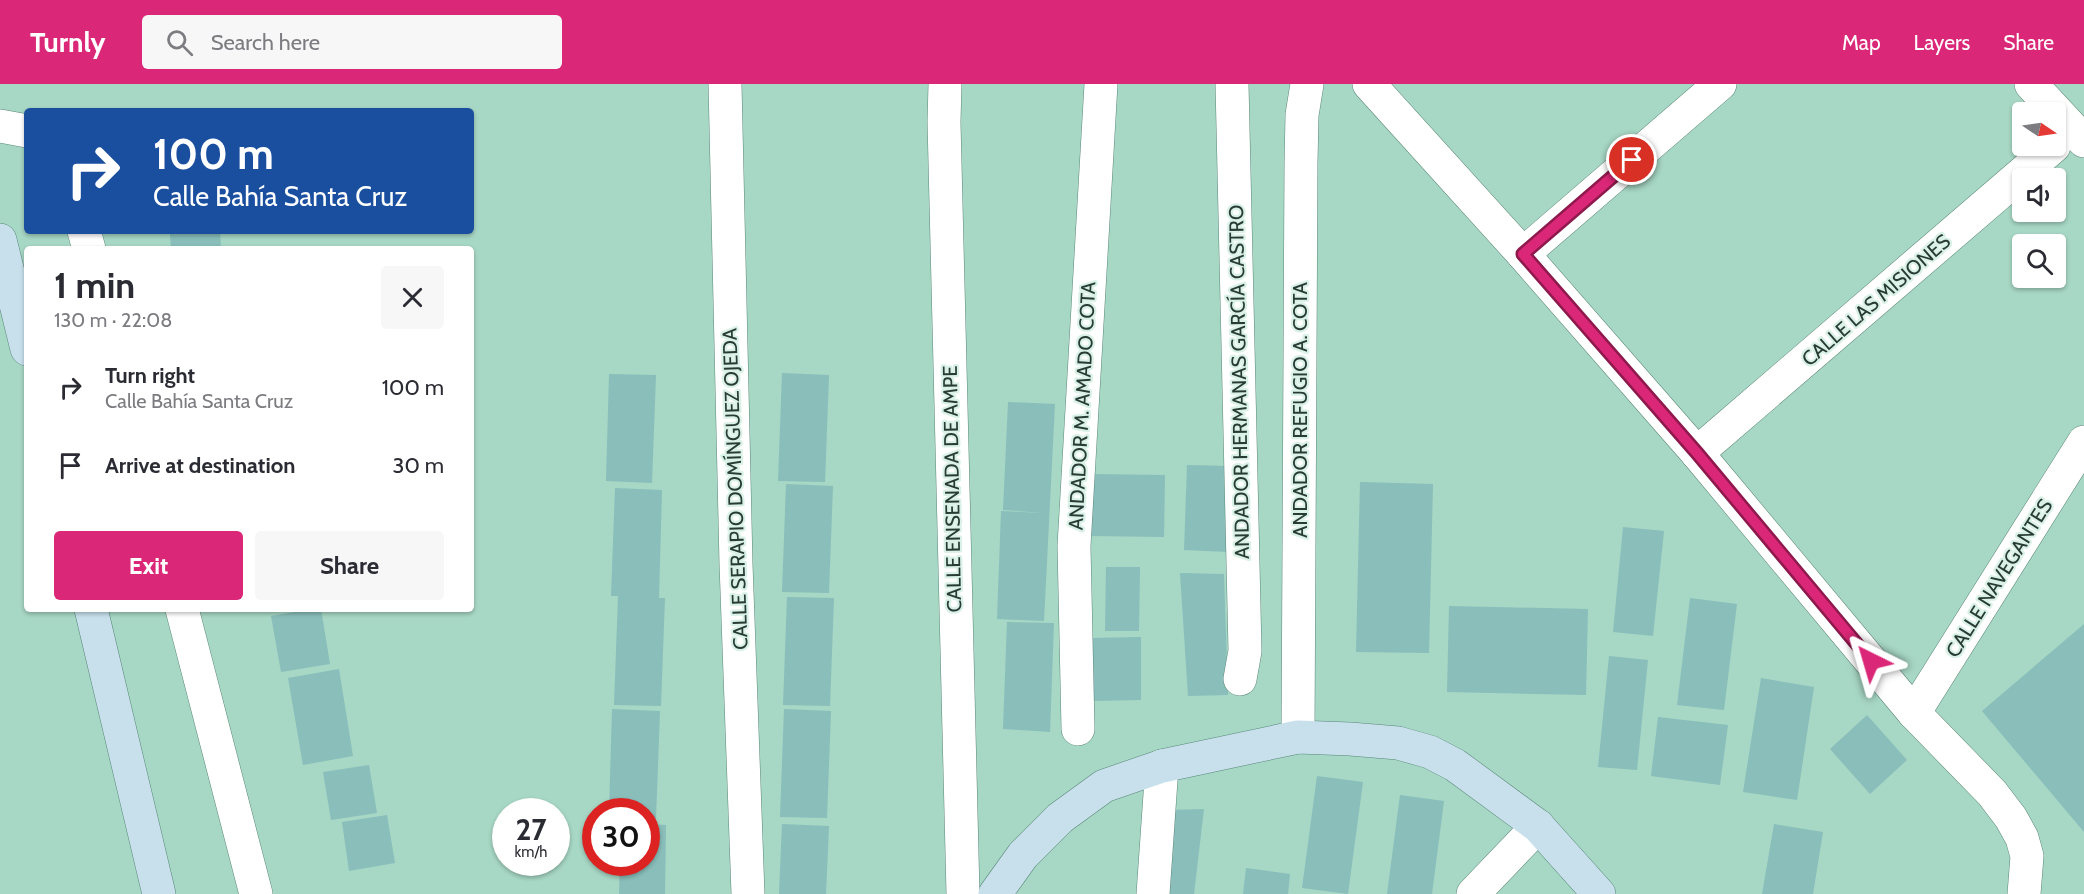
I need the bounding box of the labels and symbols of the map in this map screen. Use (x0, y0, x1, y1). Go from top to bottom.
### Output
north arrow (2012, 102, 2066, 156)
pin (1606, 134, 1657, 185)
street label: ANDADOR HERMANAS GARCÍA CASTRO (1224, 205, 1254, 559)
street label: CALLE LAS MISIONES (1797, 229, 1955, 371)
street label: ANDADOR M. AMADO COTA (1064, 281, 1101, 531)
street label: ANDADOR REFUGIO A. COTA (1288, 281, 1312, 538)
street label: CALLE SERAPIO DOMÍNGUEZ OJEDA (717, 327, 753, 650)
street label: CALLE ENSENADA DE AMPE (938, 365, 966, 613)
street label: CALLE NAVEGANTES (1941, 494, 2058, 662)
position arrow (1839, 629, 1903, 693)
speed limit sign: 30 (582, 798, 660, 876)

